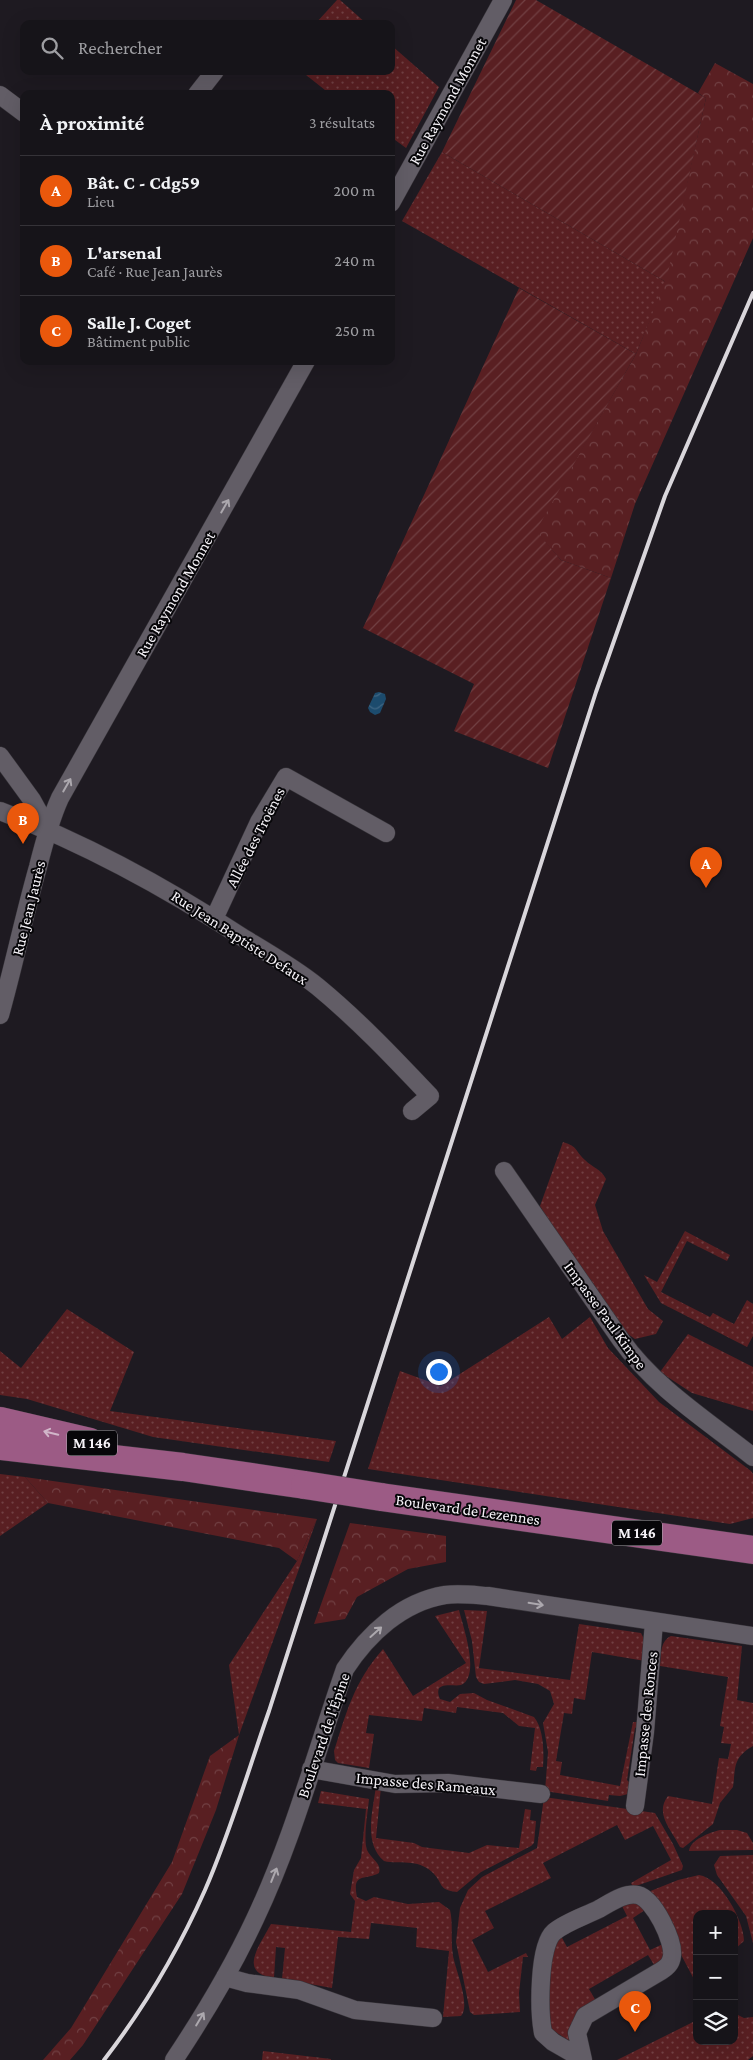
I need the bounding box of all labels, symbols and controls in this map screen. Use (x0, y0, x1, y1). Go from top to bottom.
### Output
search box (20, 20, 395, 75)
icon: search (38, 34, 66, 62)
street label: Rue Raymond Monnet (406, 34, 491, 168)
text: Rechercher (78, 37, 162, 58)
text: À proximité (40, 111, 144, 135)
text: 3 résultats (309, 114, 375, 131)
text: Bât. C - Cdg59 (87, 172, 200, 193)
text: A (51, 182, 61, 199)
text: 200 m (333, 182, 375, 199)
text: Lieu (87, 193, 115, 210)
text: L'arsenal (87, 242, 161, 263)
text: B (51, 252, 61, 269)
text: 240 m (334, 252, 375, 269)
text: Café · Rue Jean Jaurès (87, 263, 223, 280)
text: Salle J. Coget (87, 312, 191, 333)
text: C (51, 322, 61, 339)
text: 250 m (335, 322, 375, 339)
text: Bâtiment public (87, 333, 190, 350)
one-way arrow (220, 500, 230, 514)
street label: Rue Raymond Monnet (133, 528, 220, 661)
one-way arrow (62, 777, 72, 792)
street label: Allée des Troënes (223, 784, 288, 890)
pin: B (7, 803, 39, 844)
pin: A (690, 847, 722, 888)
street label: Rue Jean Jaurès (8, 859, 49, 958)
street label: Rue Jean Baptiste Defaux (168, 887, 312, 989)
street label: Impasse Paul Kimpe (560, 1258, 650, 1373)
your location (426, 1359, 452, 1385)
one-way arrow (44, 1428, 60, 1437)
road number: M 146 (67, 1430, 117, 1456)
street label: Boulevard de Lezennes (395, 1491, 541, 1528)
road number: M 146 (612, 1520, 662, 1546)
one-way arrow (528, 1599, 544, 1609)
one-way arrow (369, 1626, 382, 1638)
street label: Impasse des Ronces (630, 1651, 662, 1778)
street label: Boulevard de l'Épine (294, 1670, 354, 1800)
street label: Impasse des Rameaux (355, 1769, 497, 1799)
one-way arrow (270, 1867, 279, 1883)
map controls (693, 1910, 738, 2045)
button: + (693, 1910, 738, 1955)
button: − (693, 1955, 738, 2000)
pin: C (619, 1991, 651, 2032)
button: layers (693, 2000, 738, 2045)
one-way arrow (196, 2013, 206, 2027)

